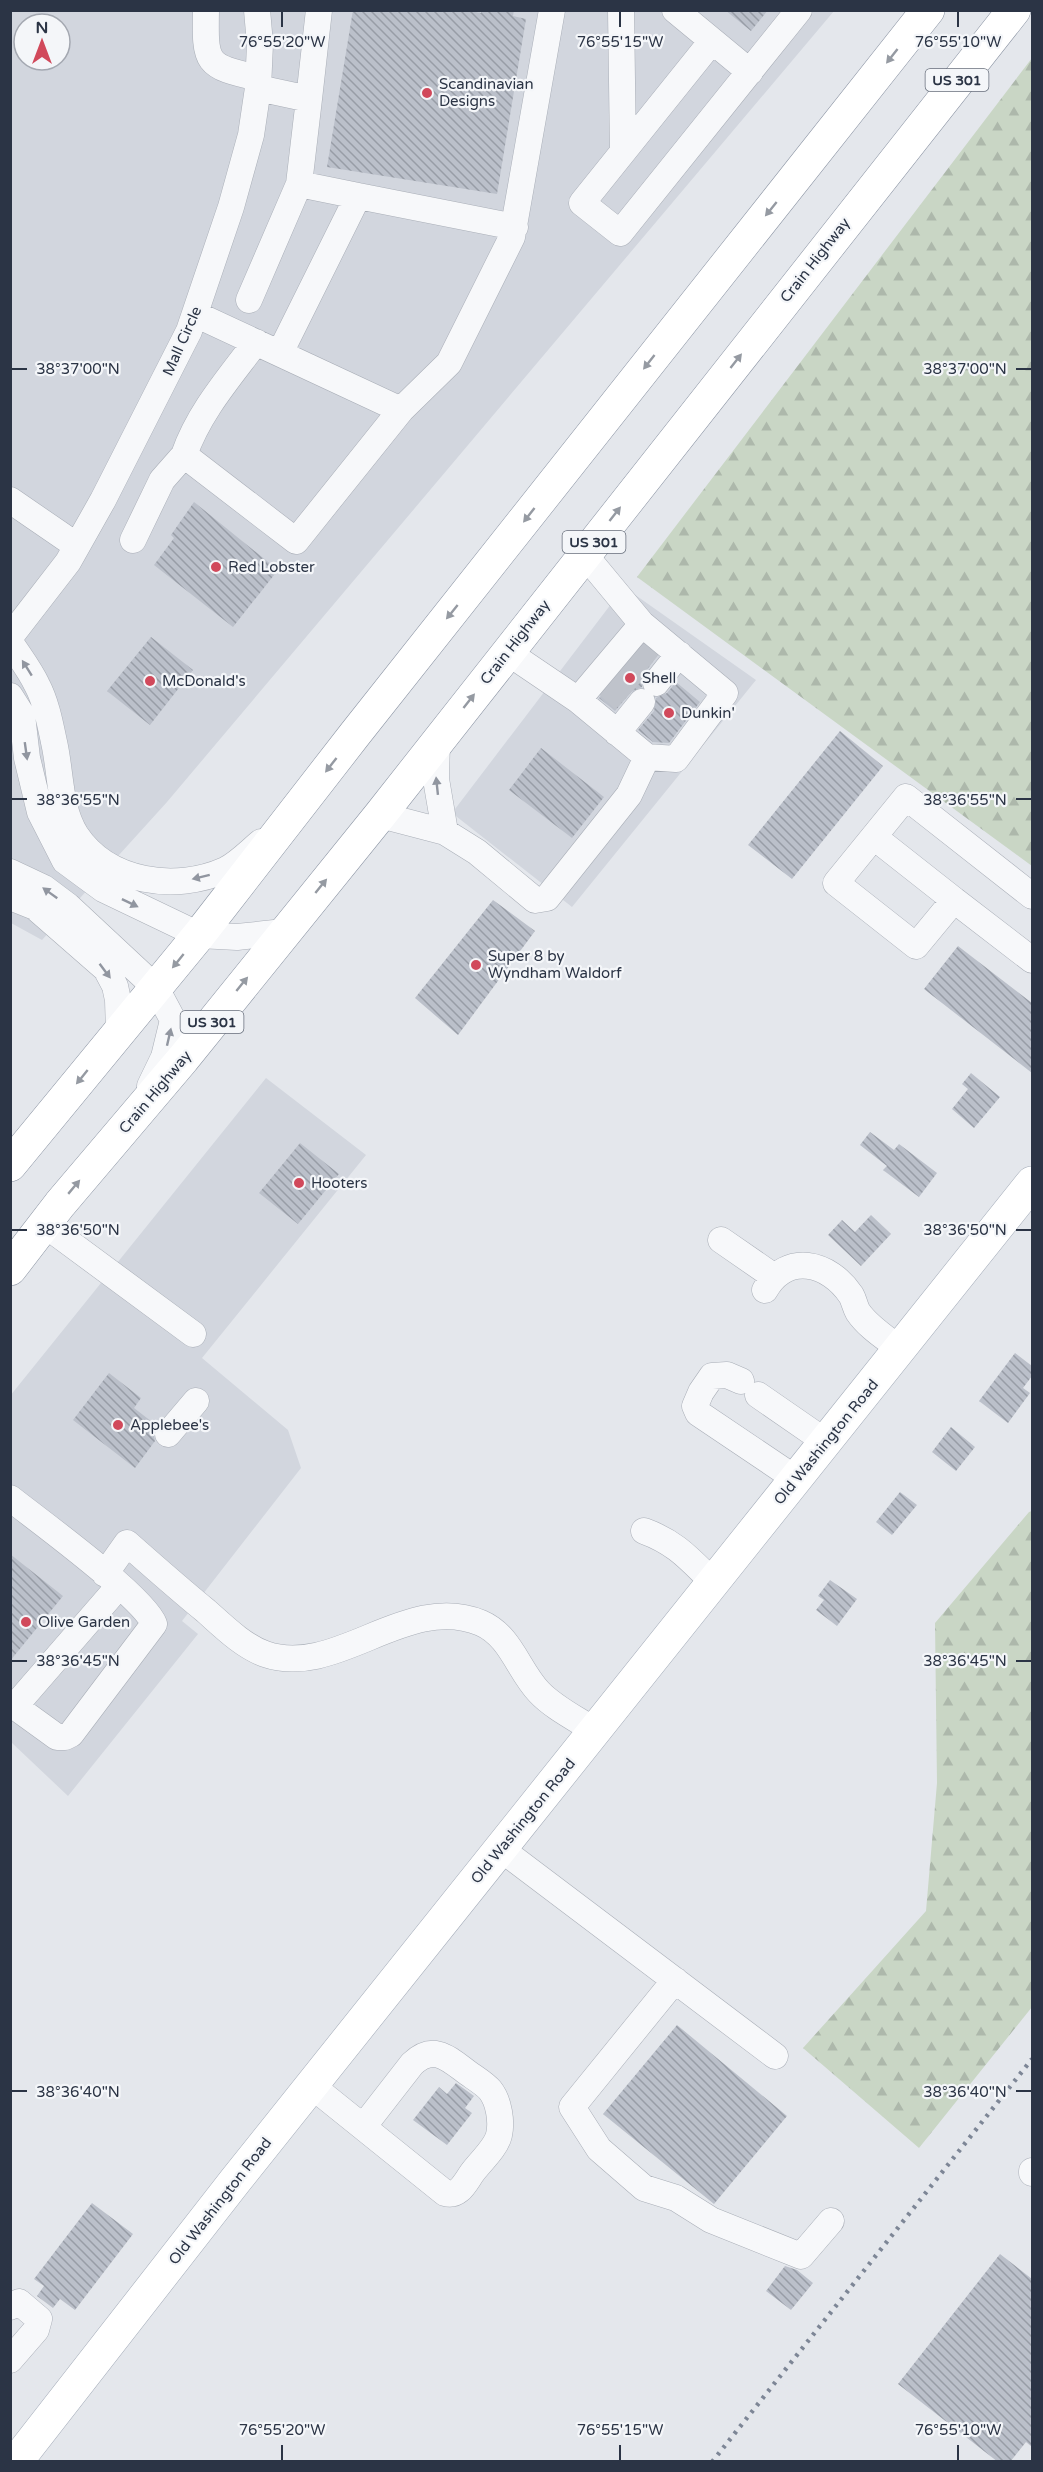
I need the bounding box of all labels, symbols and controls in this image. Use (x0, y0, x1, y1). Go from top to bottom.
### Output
north arrow (12, 12, 72, 72)
text: N (36, 18, 48, 38)
text: 76°55'20"W (239, 33, 325, 51)
text: 76°55'15"W (577, 33, 663, 51)
text: 76°55'10"W (915, 33, 1001, 51)
one-way arrow (886, 49, 898, 64)
road number: US 301 (926, 69, 988, 91)
place label: Scandinavian Designs (439, 75, 534, 110)
marker: Scandinavian Designs (420, 86, 434, 100)
one-way arrow (765, 202, 777, 217)
street label: Crain Highway (776, 214, 854, 306)
street label: Mall Circle (159, 303, 205, 379)
one-way arrow (729, 353, 742, 369)
one-way arrow (643, 354, 656, 370)
text: 38°37'00"N (36, 360, 120, 378)
text: 38°37'00"N (923, 360, 1007, 378)
one-way arrow (609, 507, 621, 522)
one-way arrow (523, 508, 535, 523)
road number: US 301 (562, 531, 626, 553)
place label: Red Lobster (228, 558, 315, 576)
marker: Red Lobster (209, 560, 223, 574)
street label: Crain Highway (476, 596, 554, 688)
one-way arrow (445, 604, 458, 620)
one-way arrow (21, 660, 32, 676)
place label: Shell (642, 669, 676, 687)
marker: Shell (623, 671, 637, 685)
place label: McDonald's (162, 672, 246, 690)
marker: McDonald's (143, 674, 157, 688)
one-way arrow (462, 693, 474, 708)
place label: Dunkin' (681, 704, 735, 722)
marker: Dunkin' (662, 706, 676, 720)
one-way arrow (22, 742, 31, 761)
one-way arrow (324, 757, 337, 773)
one-way arrow (432, 777, 442, 796)
text: 38°36'55"N (36, 791, 120, 809)
text: 38°36'55"N (923, 791, 1007, 809)
one-way arrow (192, 873, 211, 883)
one-way arrow (315, 878, 328, 894)
one-way arrow (42, 887, 58, 899)
one-way arrow (122, 898, 139, 907)
place label: Super 8 by Wyndham Waldorf (488, 947, 622, 982)
one-way arrow (171, 953, 184, 969)
marker: Super 8 by Wyndham Waldorf (469, 958, 483, 972)
one-way arrow (99, 962, 111, 978)
one-way arrow (236, 976, 249, 992)
road number: US 301 (180, 1011, 244, 1033)
one-way arrow (164, 1028, 174, 1047)
street label: Crain Highway (115, 1047, 195, 1137)
one-way arrow (76, 1070, 89, 1085)
place label: Hooters (311, 1174, 367, 1192)
marker: Hooters (292, 1176, 306, 1190)
one-way arrow (68, 1179, 81, 1195)
text: 38°36'50"N (36, 1221, 120, 1239)
text: 38°36'50"N (923, 1221, 1007, 1239)
street label: Old Washington Road (770, 1376, 882, 1508)
place label: Applebee's (130, 1416, 209, 1434)
marker: Applebee's (111, 1418, 125, 1432)
place label: Olive Garden (38, 1613, 130, 1631)
marker: Olive Garden (19, 1615, 33, 1629)
text: 38°36'45"N (36, 1652, 120, 1670)
text: 38°36'45"N (923, 1652, 1007, 1670)
street label: Old Washington Road (467, 1755, 579, 1887)
text: 38°36'40"N (36, 2083, 120, 2101)
text: 38°36'40"N (923, 2083, 1007, 2101)
street label: Old Washington Road (165, 2134, 275, 2268)
text: 76°55'20"W (239, 2421, 325, 2439)
text: 76°55'15"W (577, 2421, 663, 2439)
text: 76°55'10"W (915, 2421, 1001, 2439)

